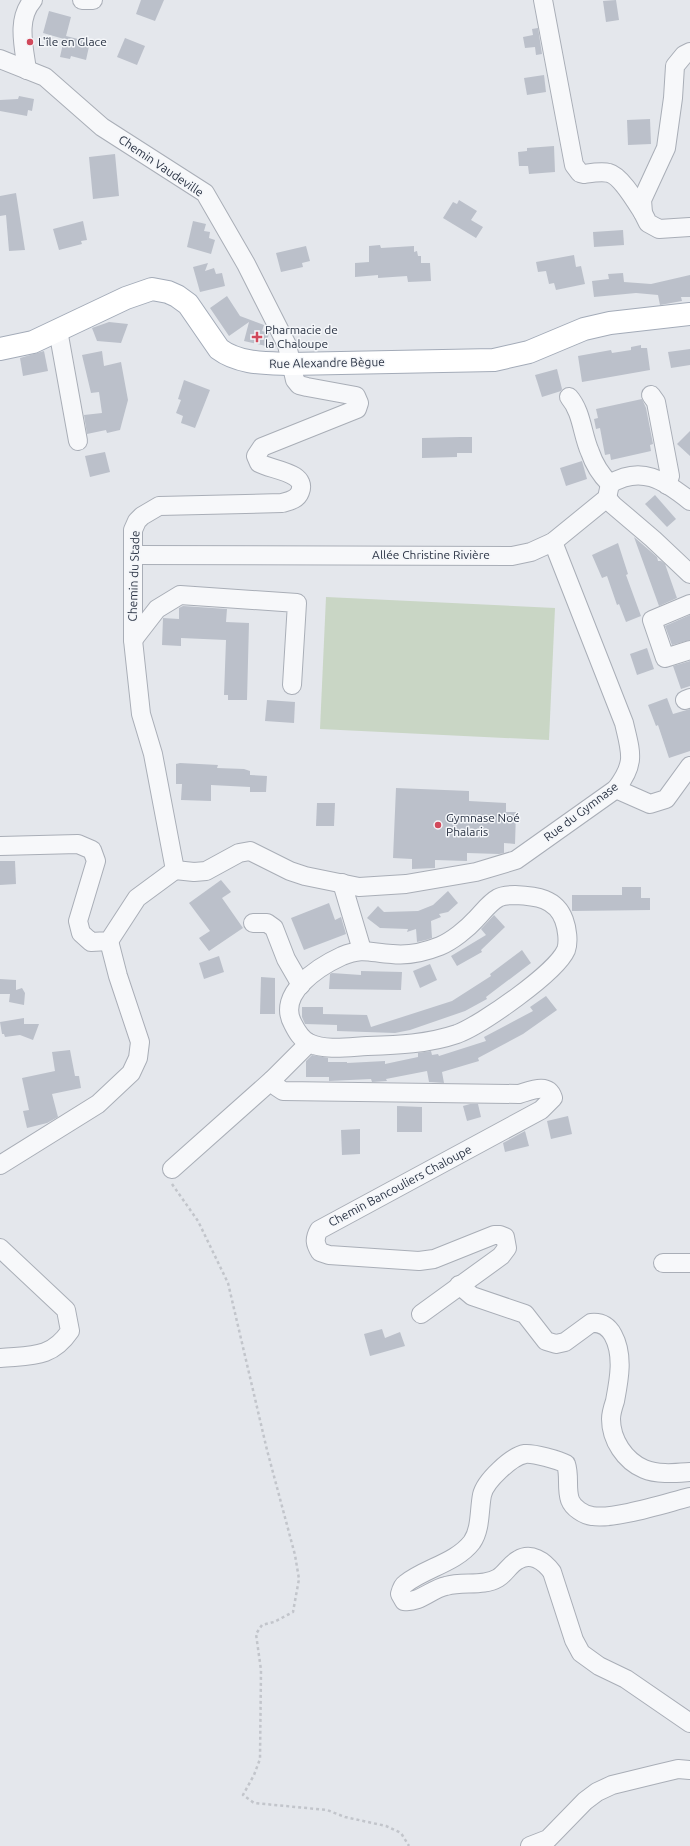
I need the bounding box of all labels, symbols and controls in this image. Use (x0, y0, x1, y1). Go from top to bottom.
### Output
place label: L'île en Glace (38, 35, 107, 48)
marker: L'île en Glace (25, 37, 35, 47)
street label: Chemin Vaudeville (116, 132, 206, 199)
place label: Pharmacie de la Chaloupe (265, 323, 338, 350)
marker: Pharmacie de la Chaloupe (252, 332, 262, 342)
street label: Rue Alexandre Bègue (269, 355, 385, 370)
street label: Chemin du Stade (125, 530, 142, 622)
street label: Allée Christine Rivière (372, 548, 490, 561)
street label: Rue du Gymnase (541, 780, 620, 844)
place label: Gymnase Noé Phalaris (446, 811, 520, 838)
marker: Gymnase Noé Phalaris (433, 820, 443, 830)
street label: Chemin Bancouliers Chaloupe (326, 1142, 473, 1229)

